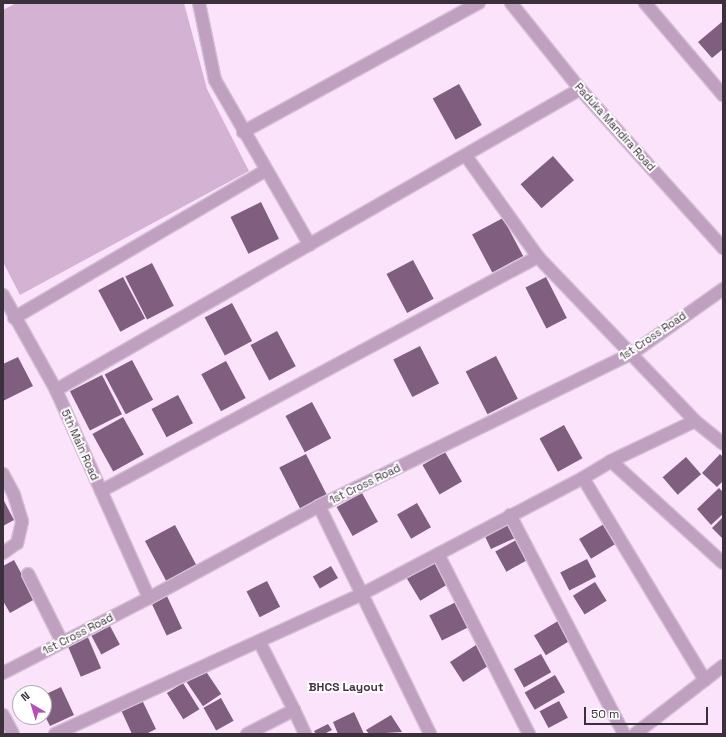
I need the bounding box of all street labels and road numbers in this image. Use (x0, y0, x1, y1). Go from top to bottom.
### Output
street label: Paduka Mandira Road (572, 80, 658, 174)
street label: 1st Cross Road (617, 309, 689, 363)
street label: 5th Main Road (58, 407, 102, 483)
street label: 1st Cross Road (327, 461, 403, 507)
street label: 1st Cross Road (41, 611, 115, 657)

